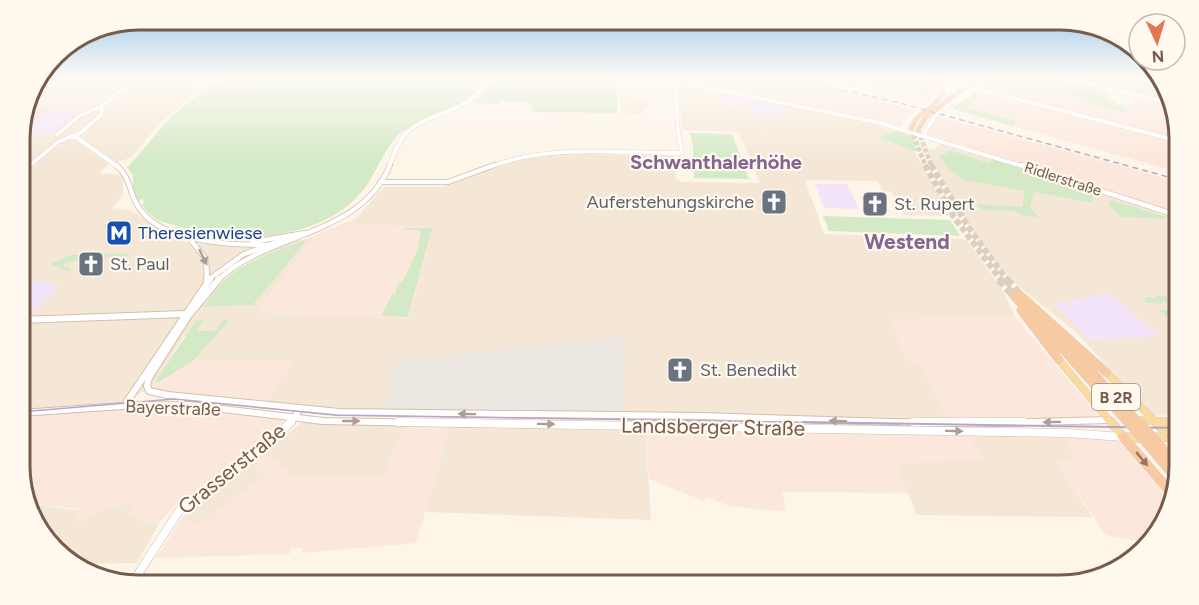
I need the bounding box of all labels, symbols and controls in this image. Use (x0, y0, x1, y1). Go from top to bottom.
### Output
north arrow (1127, 12, 1187, 72)
text: N (1151, 47, 1165, 66)
district label: Schwanthalerhöhe (630, 150, 802, 174)
street label: Ridlerstraße (1022, 158, 1104, 200)
church icon: Auferstehungskirche (759, 187, 789, 217)
church icon: St. Rupert (860, 189, 890, 219)
place label: Auferstehungskirche (587, 191, 754, 213)
place label: St. Rupert (894, 193, 975, 215)
metro station icon: Theresienwiese (104, 218, 134, 248)
place label: Theresienwiese (138, 222, 263, 244)
district label: Westend (864, 229, 950, 254)
one-way arrow (198, 248, 208, 266)
church icon: St. Paul (76, 249, 106, 279)
place label: St. Paul (110, 253, 169, 275)
church icon: St. Benedikt (665, 355, 695, 385)
place label: St. Benedikt (700, 359, 797, 381)
road number: B 2R (1092, 384, 1140, 410)
street label: Bayerstraße (125, 395, 221, 421)
one-way arrow (458, 409, 477, 419)
street label: Landsberger Straße (621, 412, 805, 441)
one-way arrow (342, 416, 361, 426)
one-way arrow (829, 416, 848, 425)
one-way arrow (1042, 417, 1061, 427)
street label: Grasserstraße (173, 418, 290, 519)
one-way arrow (537, 419, 556, 428)
one-way arrow (944, 426, 963, 436)
one-way arrow (1136, 451, 1149, 467)

